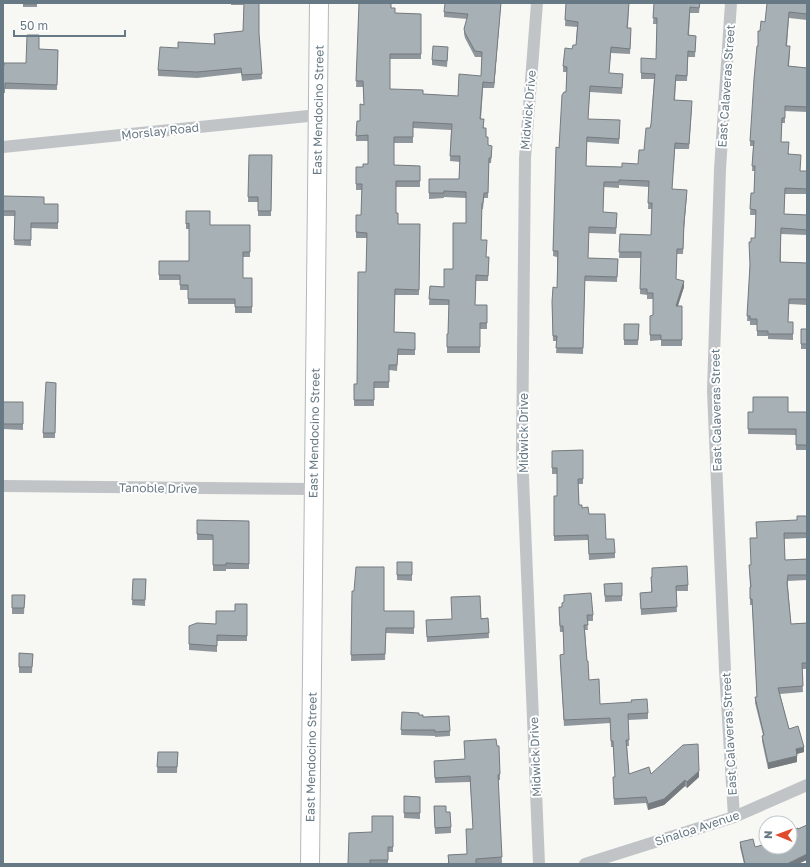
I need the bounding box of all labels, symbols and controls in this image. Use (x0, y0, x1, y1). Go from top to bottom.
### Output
scale bar (14, 12, 125, 38)
text: 50 m (20, 18, 48, 33)
street label: East Calaveras Street (714, 24, 738, 148)
street label: East Mendocino Street (309, 45, 327, 175)
street label: Midwick Drive (517, 70, 539, 150)
street label: Morslay Road (120, 119, 200, 143)
street label: East Calaveras Street (707, 348, 725, 472)
street label: East Mendocino Street (305, 368, 323, 498)
street label: Midwick Drive (516, 393, 531, 473)
street label: Tanoble Drive (119, 480, 197, 496)
street label: East Calaveras Street (718, 672, 740, 796)
street label: East Mendocino Street (302, 692, 320, 822)
street label: Midwick Drive (526, 717, 544, 797)
street label: Sinaloa Avenue (653, 807, 741, 849)
north arrow (758, 815, 798, 855)
text: N (761, 831, 774, 839)

